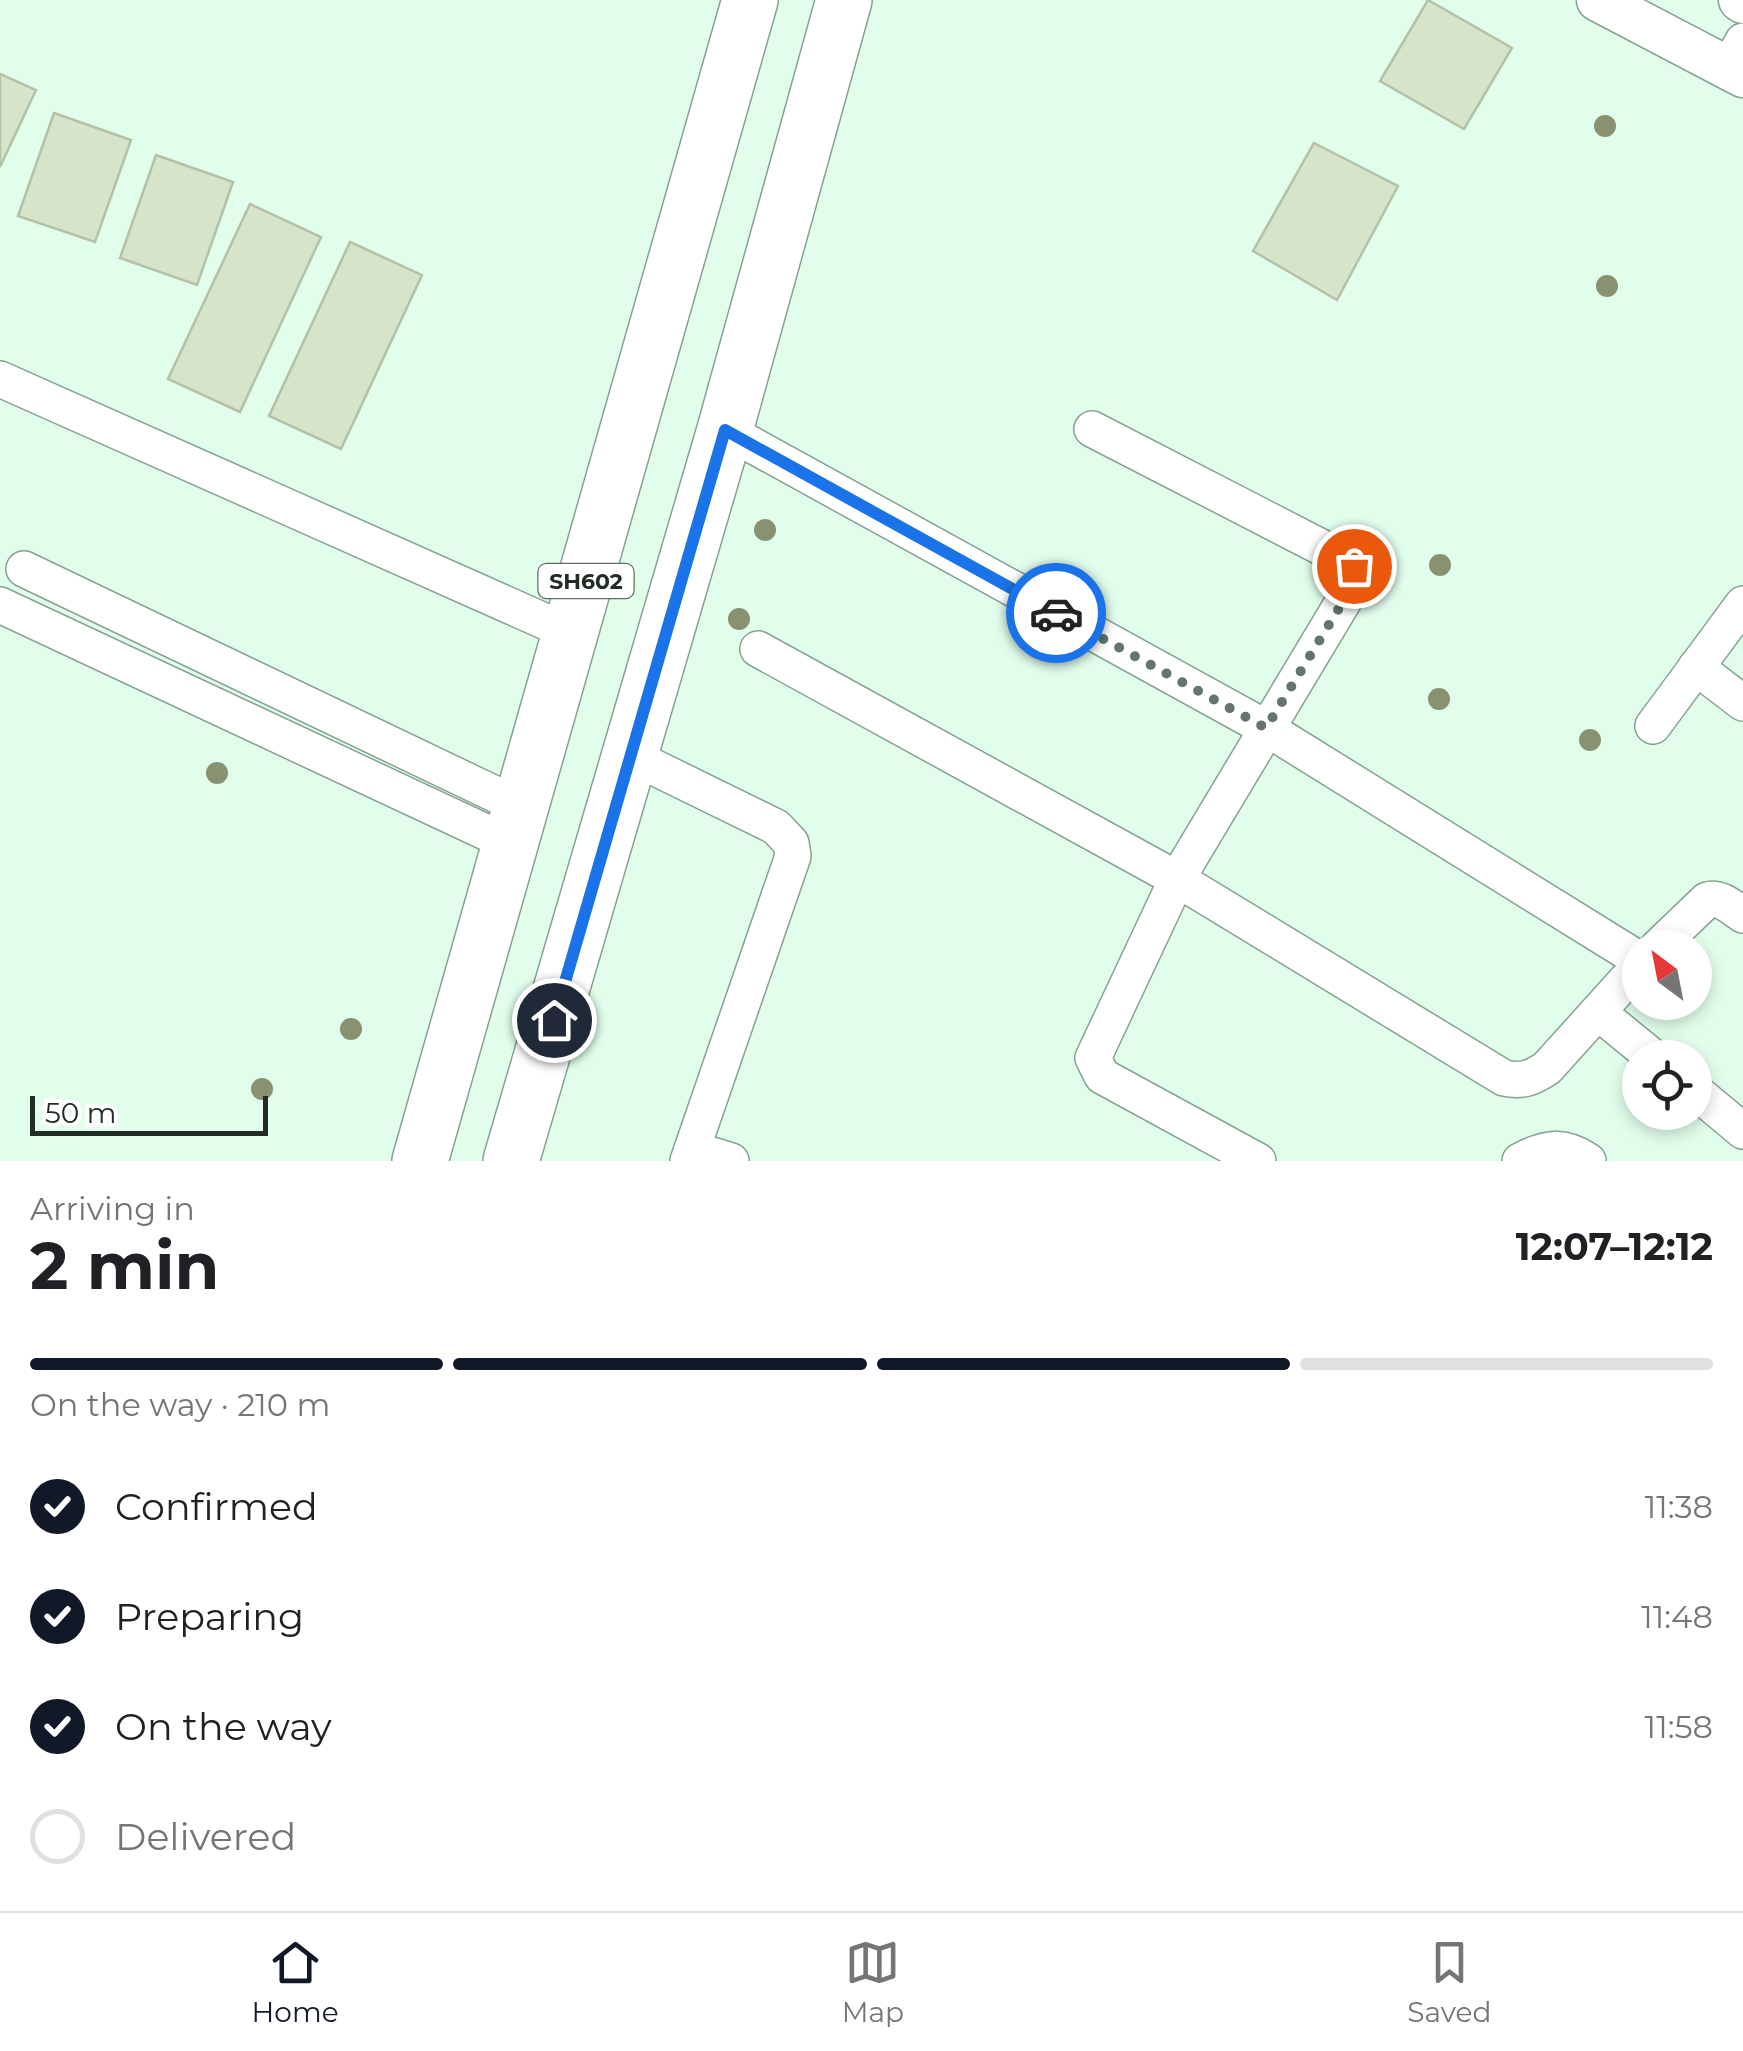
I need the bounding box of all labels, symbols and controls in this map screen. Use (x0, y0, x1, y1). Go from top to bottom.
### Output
pin (1312, 524, 1397, 609)
icon: bag (1327, 539, 1382, 594)
courier (1006, 563, 1106, 663)
road number: SH602 (538, 564, 634, 598)
icon: car (1029, 586, 1084, 641)
north arrow (1622, 930, 1712, 1020)
map controls (1622, 930, 1712, 1130)
pin (512, 978, 597, 1063)
icon: home (527, 993, 582, 1048)
button: locate (1622, 1040, 1712, 1130)
scale bar (30, 1091, 268, 1136)
text: 50 m (45, 1096, 116, 1130)
text: Arriving in (30, 1189, 195, 1228)
text: 12:07–12:12 (1516, 1223, 1713, 1270)
text: 2 min (30, 1226, 219, 1305)
text: On the way · 210 m (30, 1385, 330, 1424)
icon: check (30, 1479, 85, 1534)
text: Confirmed (115, 1483, 318, 1530)
text: 11:38 (1645, 1487, 1713, 1526)
icon: check (30, 1589, 85, 1644)
text: Preparing (115, 1593, 304, 1640)
text: 11:48 (1641, 1597, 1713, 1636)
icon: check (30, 1699, 85, 1754)
text: On the way (115, 1703, 332, 1750)
text: 11:58 (1645, 1707, 1713, 1746)
text: Delivered (115, 1813, 296, 1860)
tab: Home (252, 1935, 339, 2029)
tab: Map (842, 1935, 904, 2029)
tab: Saved (1407, 1935, 1491, 2029)

